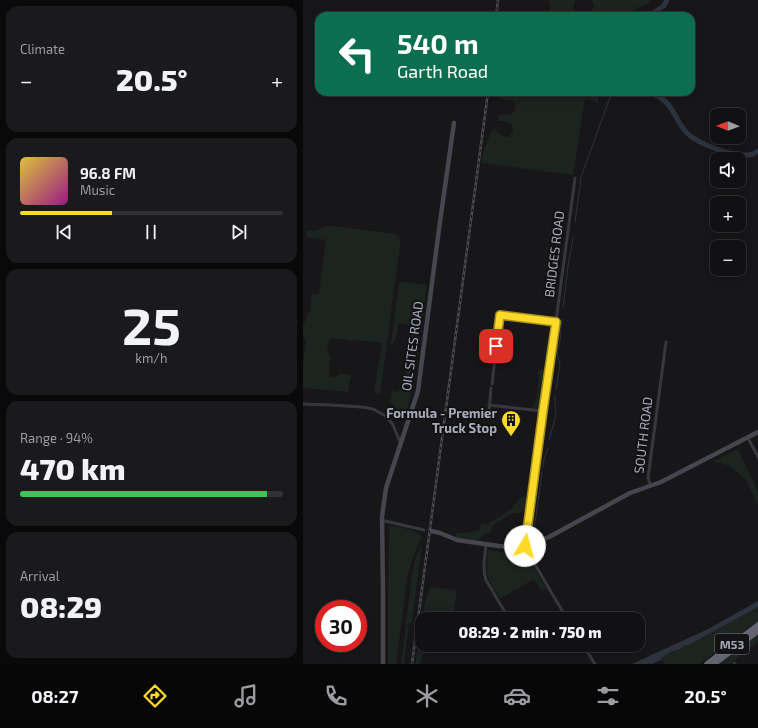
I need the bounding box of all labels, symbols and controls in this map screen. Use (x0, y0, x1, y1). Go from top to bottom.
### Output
text: 540 m (397, 26, 479, 60)
icon: left (331, 28, 383, 80)
text: Climate (20, 41, 65, 57)
text: Garth Road (397, 60, 488, 82)
text: 20.5° (116, 61, 188, 97)
text: − (20, 67, 33, 93)
text: + (271, 67, 283, 93)
north arrow (710, 108, 746, 144)
map controls (710, 108, 746, 276)
button: sound (710, 152, 746, 188)
text: 96.8 FM (80, 164, 136, 182)
text: Music (80, 182, 115, 198)
button: + (710, 196, 746, 232)
street label: BRIDGES ROAD (541, 210, 567, 298)
icon: previous (53, 221, 75, 243)
icon: pause (140, 221, 162, 243)
icon: next (228, 221, 250, 243)
button: − (710, 240, 746, 276)
text: 25 (122, 293, 181, 355)
street label: OIL SITES ROAD (398, 300, 426, 392)
pin (479, 329, 513, 363)
icon: arrive (485, 335, 507, 357)
text: km/h (135, 350, 168, 366)
street label: SOUTH ROAD (630, 396, 656, 474)
place label: Formula - Premier Truck Stop (386, 405, 497, 436)
building icon: Formula - Premier Truck Stop (500, 409, 522, 437)
text: Range · 94% (20, 430, 93, 446)
text: 470 km (20, 450, 125, 486)
position arrow (504, 525, 546, 567)
text: Arrival (20, 568, 60, 584)
text: 08:29 (20, 588, 102, 624)
speed limit sign: 30 (315, 600, 367, 652)
text: 08:29 · 2 min · 750 m (458, 623, 602, 641)
road number: M53 (715, 634, 749, 654)
icon: directions (141, 682, 169, 710)
icon: music (232, 682, 260, 710)
icon: phone (322, 682, 350, 710)
icon: climate (413, 682, 441, 710)
icon: car (503, 682, 531, 710)
icon: filters (594, 682, 622, 710)
text: 08:27 (31, 685, 78, 707)
text: 20.5° (684, 685, 727, 707)

